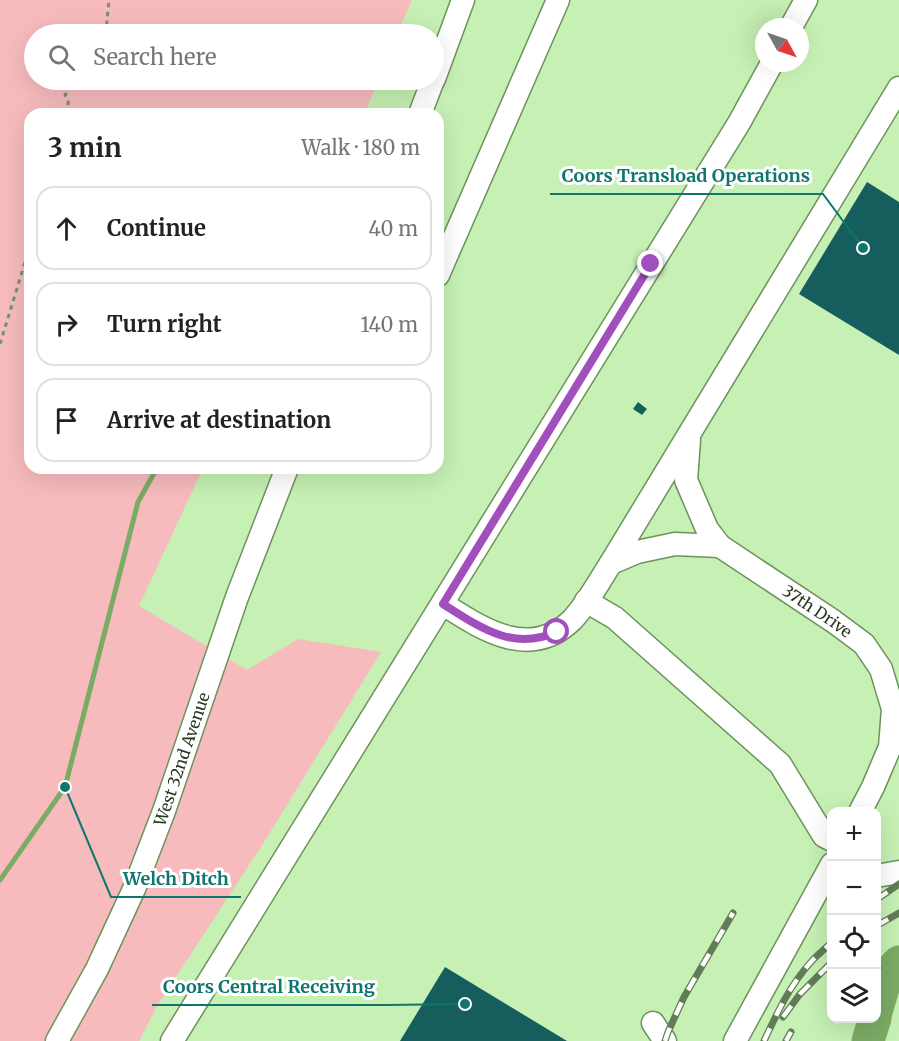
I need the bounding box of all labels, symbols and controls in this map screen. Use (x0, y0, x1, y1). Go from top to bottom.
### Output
north arrow (755, 18, 809, 72)
search box (24, 24, 444, 90)
icon: search (45, 41, 78, 74)
text: Search here (93, 43, 216, 71)
text: 3 min (48, 131, 122, 164)
text: Walk · 180 m (302, 135, 420, 160)
callout: Coors Transload Operations (550, 158, 823, 194)
text: Coors Transload Operations (562, 164, 810, 187)
icon: ahead (50, 212, 83, 245)
text: Continue (107, 214, 206, 242)
text: 40 m (368, 216, 418, 241)
route end (637, 250, 663, 276)
icon: right (50, 308, 83, 341)
text: Turn right (107, 310, 221, 338)
text: 140 m (361, 312, 418, 337)
icon: arrive (50, 404, 83, 437)
text: Arrive at destination (107, 406, 331, 434)
street label: 37th Drive (779, 580, 856, 642)
route start (543, 618, 569, 644)
street label: West 32nd Avenue (149, 690, 214, 830)
map controls (827, 807, 881, 1023)
button: + (827, 807, 881, 861)
callout: Welch Ditch (111, 861, 241, 897)
button: − (827, 861, 881, 915)
text: Welch Ditch (122, 867, 229, 890)
button: locate (827, 915, 881, 969)
callout: Coors Central Receiving (152, 969, 387, 1005)
button: layers (827, 969, 881, 1023)
text: Coors Central Receiving (163, 975, 375, 998)

